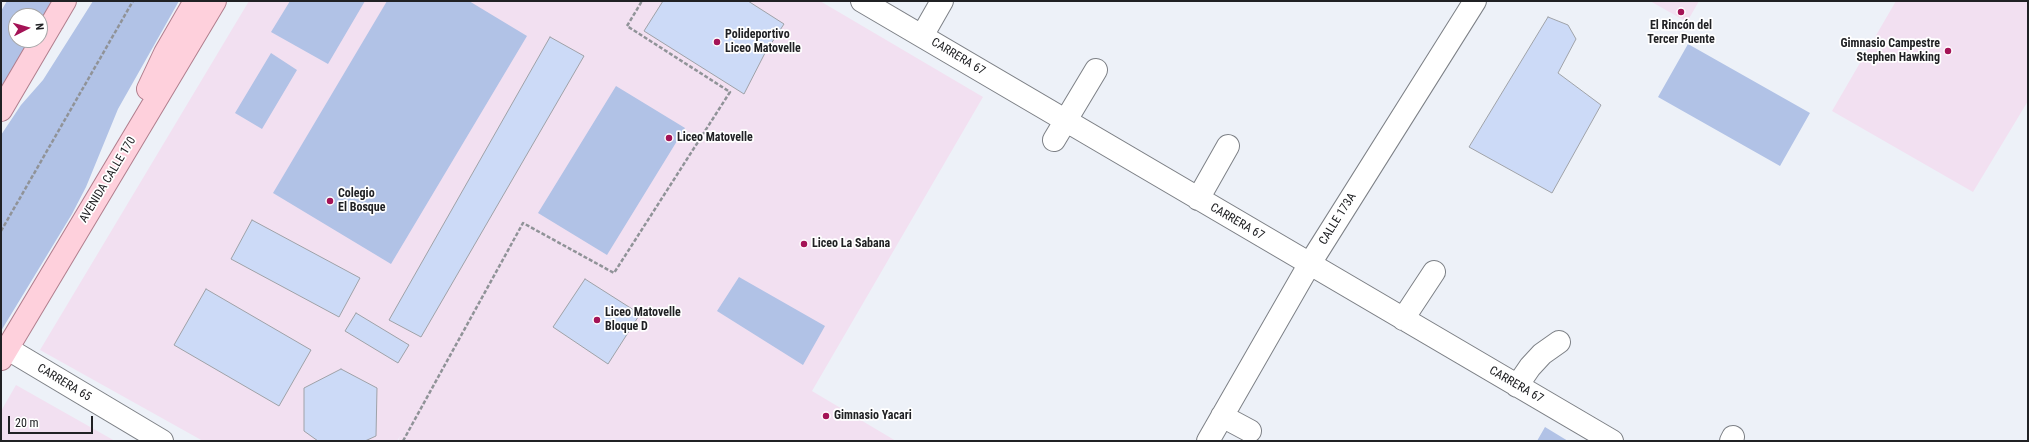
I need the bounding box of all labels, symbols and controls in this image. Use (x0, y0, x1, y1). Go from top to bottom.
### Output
marker: El Rincón del Tercer Puente (1676, 7, 1686, 17)
north arrow (8, 8, 48, 48)
place label: El Rincón del Tercer Puente (1647, 19, 1715, 47)
text: N (33, 23, 46, 31)
place label: Polideportivo Liceo Matovelle (725, 28, 801, 56)
street label: CARRERA 67 (928, 35, 988, 79)
marker: Polideportivo Liceo Matovelle (712, 37, 722, 47)
place label: Gimnasio Campestre Stephen Hawking (1840, 37, 1940, 65)
marker: Gimnasio Campestre Stephen Hawking (1943, 46, 1953, 56)
place label: Liceo Matovelle (677, 131, 753, 145)
marker: Liceo Matovelle (664, 133, 674, 143)
street label: AVENIDA CALLE 170 (77, 134, 139, 226)
place label: Colegio El Bosque (338, 187, 385, 215)
street label: CALLE 173A (1316, 190, 1360, 248)
marker: Colegio El Bosque (325, 196, 335, 206)
street label: CARRERA 67 (1207, 201, 1267, 243)
place label: Liceo La Sabana (812, 237, 890, 251)
marker: Liceo La Sabana (799, 239, 809, 249)
place label: Liceo Matovelle Bloque D (605, 306, 681, 334)
marker: Liceo Matovelle Bloque D (592, 315, 602, 325)
street label: CARRERA 65 (34, 361, 94, 405)
street label: CARRERA 67 (1486, 364, 1546, 406)
scale bar (10, 408, 95, 434)
place label: Gimnasio Yacari (834, 409, 912, 423)
marker: Gimnasio Yacari (821, 411, 831, 421)
text: 20 m (15, 416, 39, 430)

